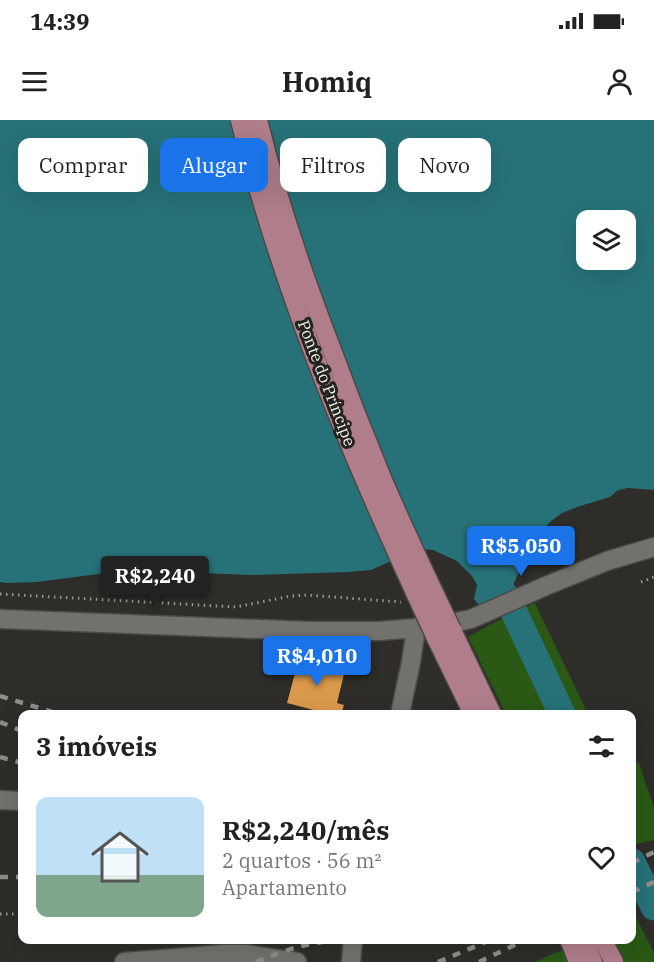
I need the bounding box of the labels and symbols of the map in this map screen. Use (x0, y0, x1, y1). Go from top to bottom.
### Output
street label: Ponte do Príncipe (294, 317, 360, 449)
pin: R$5,050 (466, 526, 576, 577)
pin: R$2,240 (100, 556, 210, 607)
pin: R$4,010 (262, 636, 372, 687)

